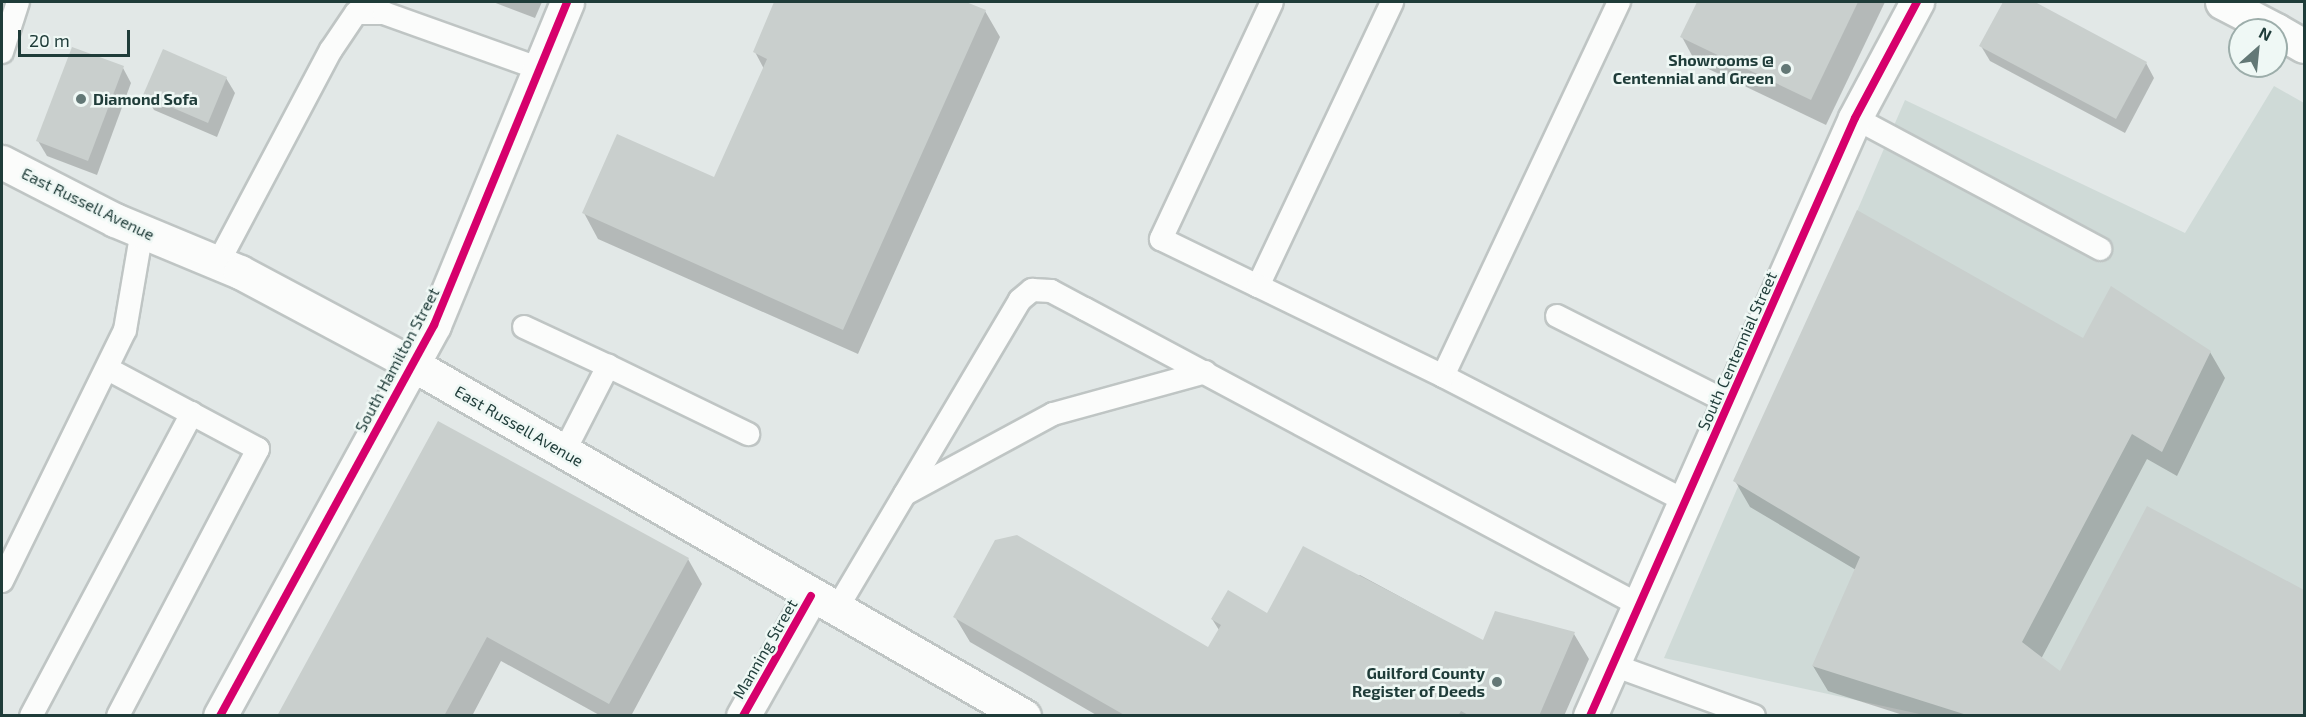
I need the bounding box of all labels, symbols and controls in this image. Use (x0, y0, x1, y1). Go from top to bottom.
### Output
scale bar (21, 18, 134, 56)
north arrow (2228, 18, 2288, 78)
text: N (2256, 22, 2275, 44)
text: 20 m (29, 29, 70, 51)
place label: Showrooms @ Centennial and Green (1612, 50, 1774, 88)
marker: Showrooms @ Centennial and Green (1779, 62, 1793, 76)
place label: Diamond Sofa (93, 89, 198, 109)
marker: Diamond Sofa (74, 92, 88, 106)
street label: East Russell Avenue (18, 163, 158, 245)
street label: South Centennial Street (1693, 269, 1781, 433)
street label: South Hamilton Street (351, 285, 443, 435)
street label: East Russell Avenue (451, 381, 587, 471)
street label: Manning Street (729, 596, 801, 702)
place label: Guilford County Register of Deeds (1351, 663, 1485, 701)
marker: Guilford County Register of Deeds (1490, 675, 1504, 689)

